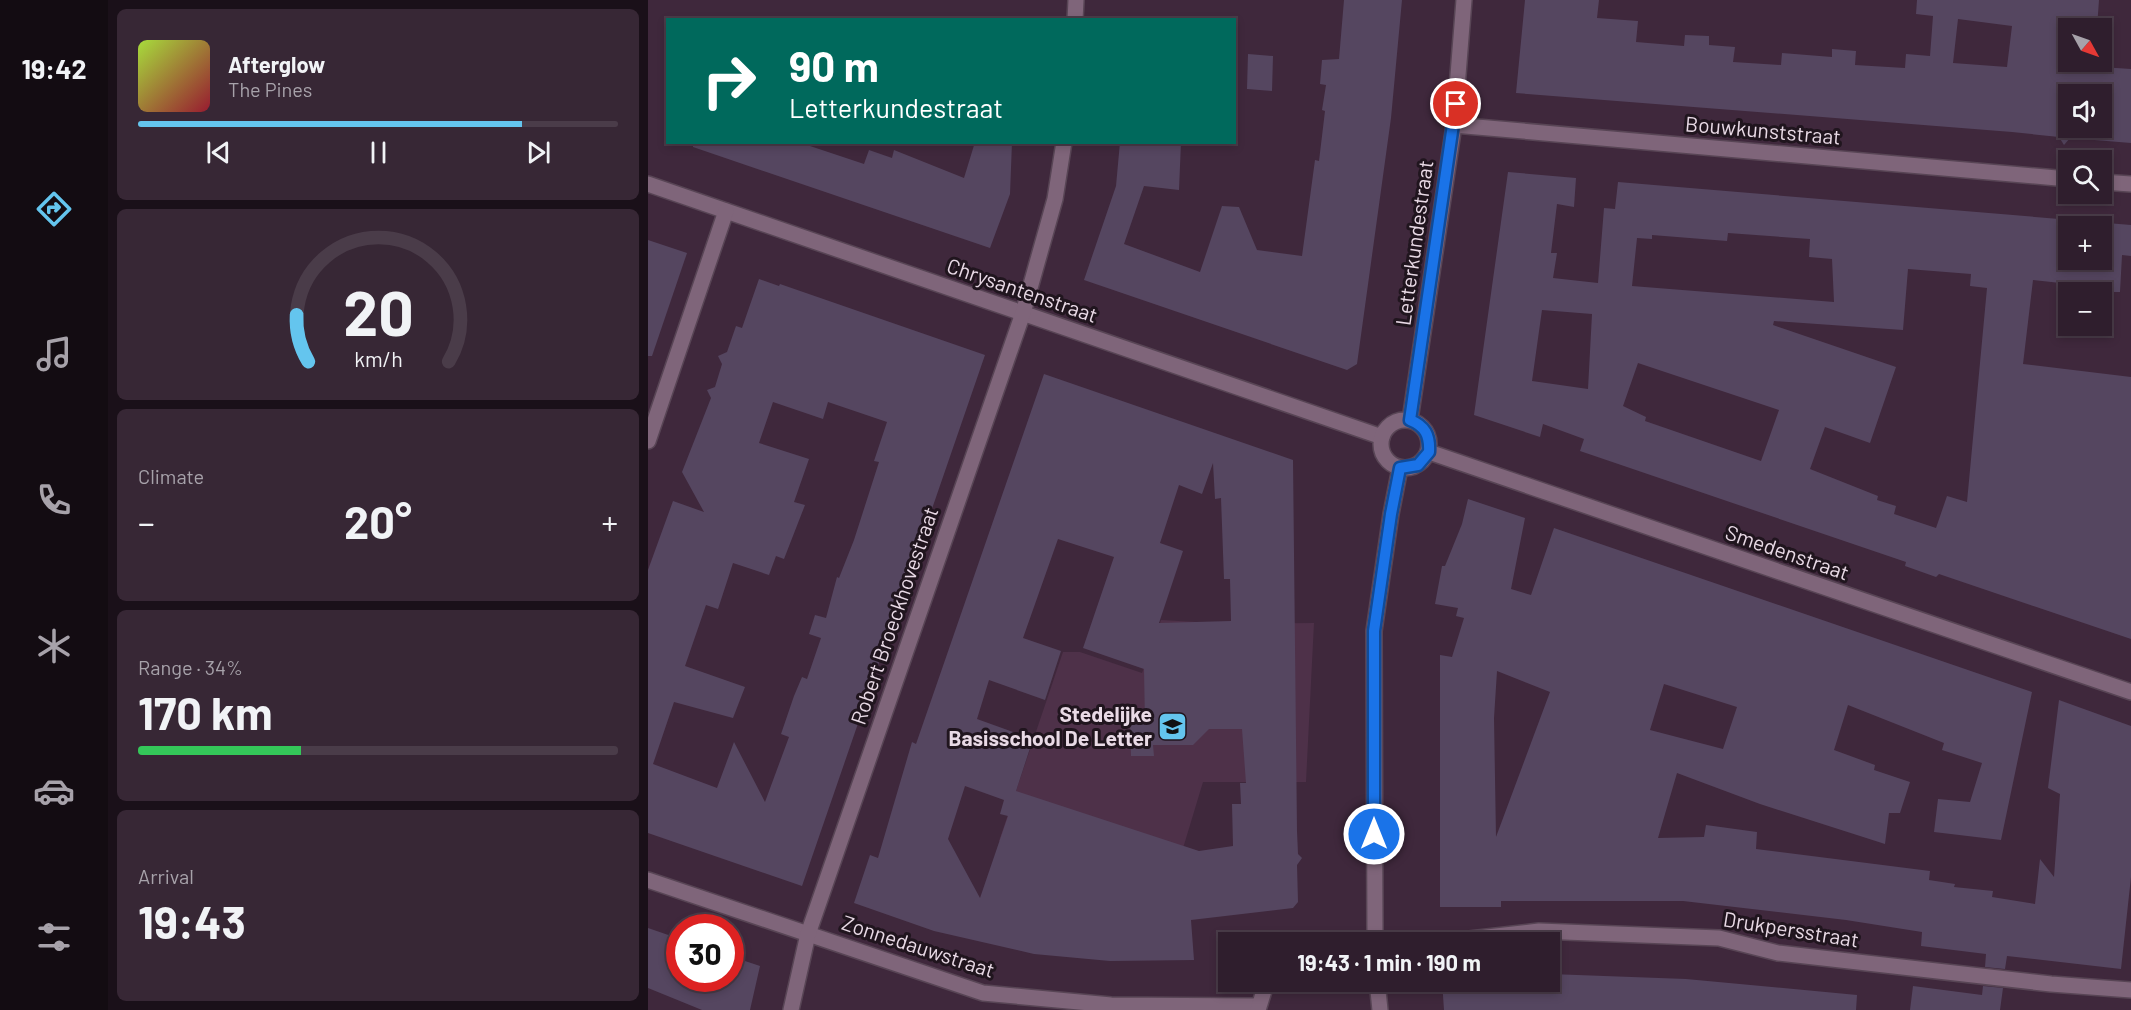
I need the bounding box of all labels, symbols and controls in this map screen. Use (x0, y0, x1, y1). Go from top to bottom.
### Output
north arrow (2058, 18, 2112, 72)
map controls (2058, 18, 2112, 336)
text: 90 m (789, 40, 879, 90)
icon: right (690, 42, 768, 120)
text: Afterglow (228, 51, 325, 77)
text: 19:42 (21, 52, 87, 84)
text: The Pines (228, 77, 312, 101)
pin (1430, 78, 1481, 129)
button: sound (2058, 84, 2112, 138)
icon: arrive (1439, 87, 1472, 120)
text: Letterkundestraat (789, 91, 1003, 123)
street label: Bouwkunststraat (1684, 110, 1842, 149)
icon: previous (202, 136, 235, 169)
icon: pause (362, 136, 395, 169)
icon: next (522, 136, 555, 169)
button: search (2058, 150, 2112, 204)
street label: Letterkundestraat (1390, 159, 1437, 327)
icon: directions (33, 188, 75, 230)
button: + (2058, 216, 2112, 270)
street label: Chrysantenstraat (944, 252, 1101, 327)
text: 20 (343, 274, 413, 348)
button: − (2058, 282, 2112, 336)
icon: music (33, 333, 75, 375)
text: km/h (354, 346, 402, 371)
text: Climate (138, 464, 204, 488)
icon: phone (33, 479, 75, 521)
text: 20° (344, 494, 412, 548)
text: − (138, 502, 155, 542)
text: + (602, 502, 618, 542)
street label: Robert Broeckhovestraat (845, 503, 943, 728)
street label: Smedenstraat (1722, 519, 1853, 584)
icon: climate (33, 625, 75, 667)
text: Range · 34% (138, 655, 243, 679)
text: 170 km (138, 685, 272, 739)
place label: Stedelijke Basisschool De Letter (949, 701, 1152, 750)
school or university icon: Stedelijke Basisschool De Letter (1157, 711, 1189, 743)
icon: car (33, 770, 75, 812)
position arrow (1342, 802, 1406, 866)
text: Arrival (138, 864, 194, 888)
text: 19:43 (138, 894, 246, 948)
street label: Drukpersstraat (1722, 905, 1861, 952)
street label: Zonnedauwstraat (839, 909, 998, 982)
speed limit sign: 30 (666, 914, 744, 992)
icon: filters (33, 916, 75, 958)
text: 19:43 · 1 min · 190 m (1297, 949, 1481, 975)

